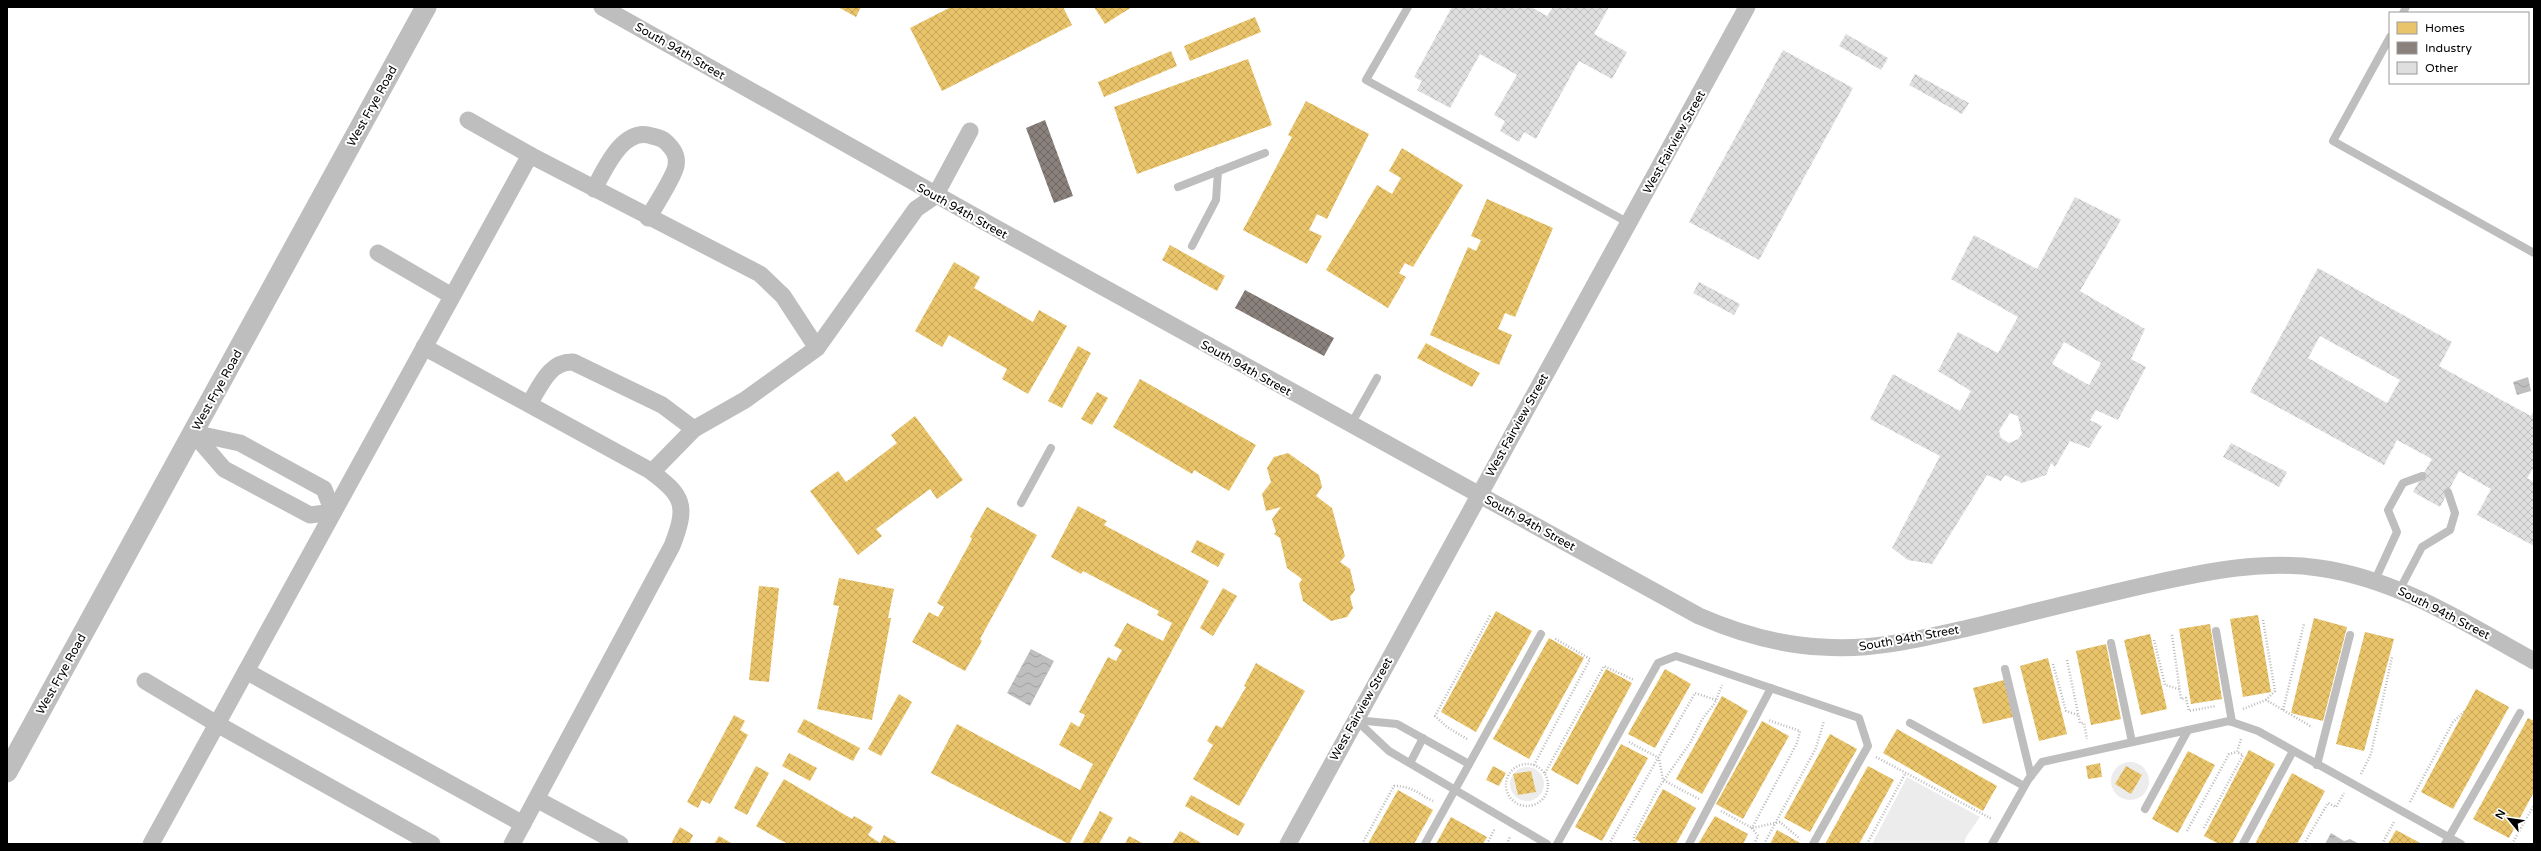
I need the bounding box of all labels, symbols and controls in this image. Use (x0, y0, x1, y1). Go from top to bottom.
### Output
legend (2389, 12, 2529, 84)
street label: South 94th Street (633, 20, 728, 83)
text: Homes (2425, 21, 2465, 35)
text: Industry (2425, 41, 2472, 55)
text: Other (2425, 61, 2458, 75)
street label: West Frye Road (344, 63, 400, 149)
street label: West Fairview Street (1640, 88, 1708, 196)
street label: South 94th Street (914, 180, 1010, 242)
street label: South 94th Street (1198, 337, 1294, 399)
street label: West Frye Road (189, 347, 245, 433)
street label: West Fairview Street (1483, 371, 1551, 479)
street label: South 94th Street (1482, 492, 1578, 554)
street label: South 94th Street (2396, 584, 2493, 642)
street label: South 94th Street (1858, 622, 1961, 654)
street label: West Frye Road (33, 631, 89, 717)
street label: West Fairview Street (1327, 655, 1395, 763)
north arrow (2489, 799, 2529, 839)
text: N (2493, 807, 2509, 821)

